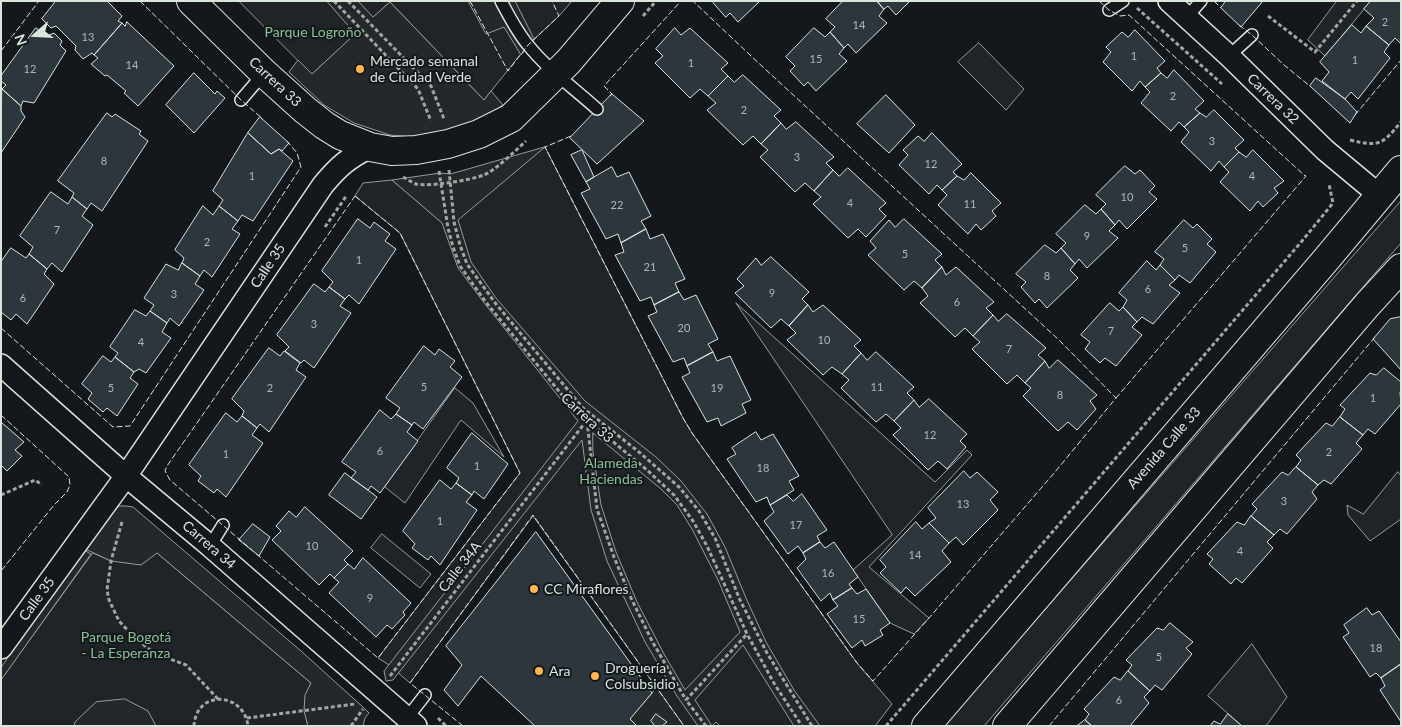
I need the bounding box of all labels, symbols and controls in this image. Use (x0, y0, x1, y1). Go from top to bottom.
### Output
north arrow (10, 10, 60, 60)
house number: 2 (1382, 15, 1388, 29)
house number: 14 (853, 18, 865, 32)
park label: Parque Logroño (265, 24, 361, 40)
house number: 13 (82, 30, 94, 44)
text: N (11, 32, 30, 48)
house number: 1 (1131, 49, 1137, 63)
house number: 15 (810, 52, 822, 66)
place label: Mercado semanal de Ciudad Verde (370, 53, 478, 85)
house number: 1 (1352, 53, 1358, 67)
street label: Carrera 33 (245, 54, 305, 110)
house number: 1 (688, 56, 694, 70)
house number: 14 (126, 58, 138, 72)
house number: 12 (24, 62, 36, 76)
marker: Mercado semanal de Ciudad Verde (354, 63, 366, 75)
street label: Carrera 32 (1244, 70, 1302, 128)
house number: 2 (1170, 89, 1176, 103)
house number: 2 (741, 103, 747, 117)
house number: 3 (1209, 134, 1215, 148)
house number: 3 (794, 150, 800, 164)
house number: 8 (101, 154, 107, 168)
house number: 12 (925, 157, 937, 171)
house number: 1 (249, 169, 255, 183)
house number: 4 (1249, 169, 1255, 183)
house number: 10 (1121, 190, 1133, 204)
house number: 4 (847, 196, 853, 210)
house number: 11 (964, 197, 976, 211)
house number: 22 (611, 198, 623, 212)
house number: 7 (54, 223, 60, 237)
house number: 9 (1084, 229, 1090, 243)
house number: 2 (204, 235, 210, 249)
street label: Calle 35 (247, 241, 289, 291)
house number: 5 (1182, 241, 1188, 255)
house number: 5 (902, 247, 908, 261)
house number: 1 (356, 253, 362, 267)
house number: 21 (644, 260, 656, 274)
house number: 8 (1044, 269, 1050, 283)
house number: 6 (1145, 282, 1151, 296)
house number: 9 (769, 286, 775, 300)
house number: 3 (171, 287, 177, 301)
house number: 6 (20, 291, 26, 305)
house number: 6 (954, 295, 960, 309)
house number: 3 (311, 317, 317, 331)
house number: 20 (678, 321, 690, 335)
house number: 7 (1108, 324, 1114, 338)
house number: 10 (818, 333, 830, 347)
house number: 4 (138, 335, 144, 349)
house number: 7 (1006, 342, 1012, 356)
house number: 5 (421, 380, 427, 394)
house number: 11 (871, 380, 883, 394)
house number: 5 (108, 381, 114, 395)
house number: 2 (267, 381, 273, 395)
house number: 19 (711, 381, 723, 395)
house number: 8 (1057, 388, 1063, 402)
street label: Carrera 33 (557, 390, 617, 446)
house number: 1 (1370, 391, 1376, 405)
street label: Avenida Calle 33 (1124, 404, 1204, 492)
house number: 12 (924, 428, 936, 442)
house number: 6 (377, 444, 383, 458)
house number: 2 (1326, 445, 1332, 459)
house number: 1 (223, 447, 229, 461)
park label: Alameda Haciendas (579, 455, 643, 488)
house number: 1 (474, 459, 480, 473)
house number: 18 (757, 461, 769, 475)
house number: 3 (1281, 494, 1287, 508)
house number: 13 (957, 497, 969, 511)
house number: 1 (437, 514, 443, 528)
street label: Carrera 34 (179, 517, 239, 573)
house number: 17 (790, 518, 802, 532)
street label: Calle 34A (435, 538, 485, 596)
house number: 10 (306, 539, 318, 553)
house number: 4 (1237, 544, 1243, 558)
house number: 14 (909, 548, 921, 562)
house number: 16 (822, 566, 834, 580)
street label: Calle 35 (15, 574, 59, 624)
place label: CC Miraflores (544, 581, 629, 597)
marker: CC Miraflores (528, 583, 540, 595)
house number: 9 (367, 591, 373, 605)
house number: 15 (853, 612, 865, 626)
park label: Parque Bogotá - La Esperanza (81, 629, 171, 662)
house number: 18 (1370, 641, 1382, 655)
house number: 5 (1156, 650, 1162, 664)
place label: Droguería Colsubsidio (605, 660, 676, 692)
place label: Ara (549, 663, 570, 679)
marker: Ara (533, 665, 545, 677)
marker: Droguería Colsubsidio (589, 670, 601, 682)
house number: 6 (1116, 693, 1122, 707)

